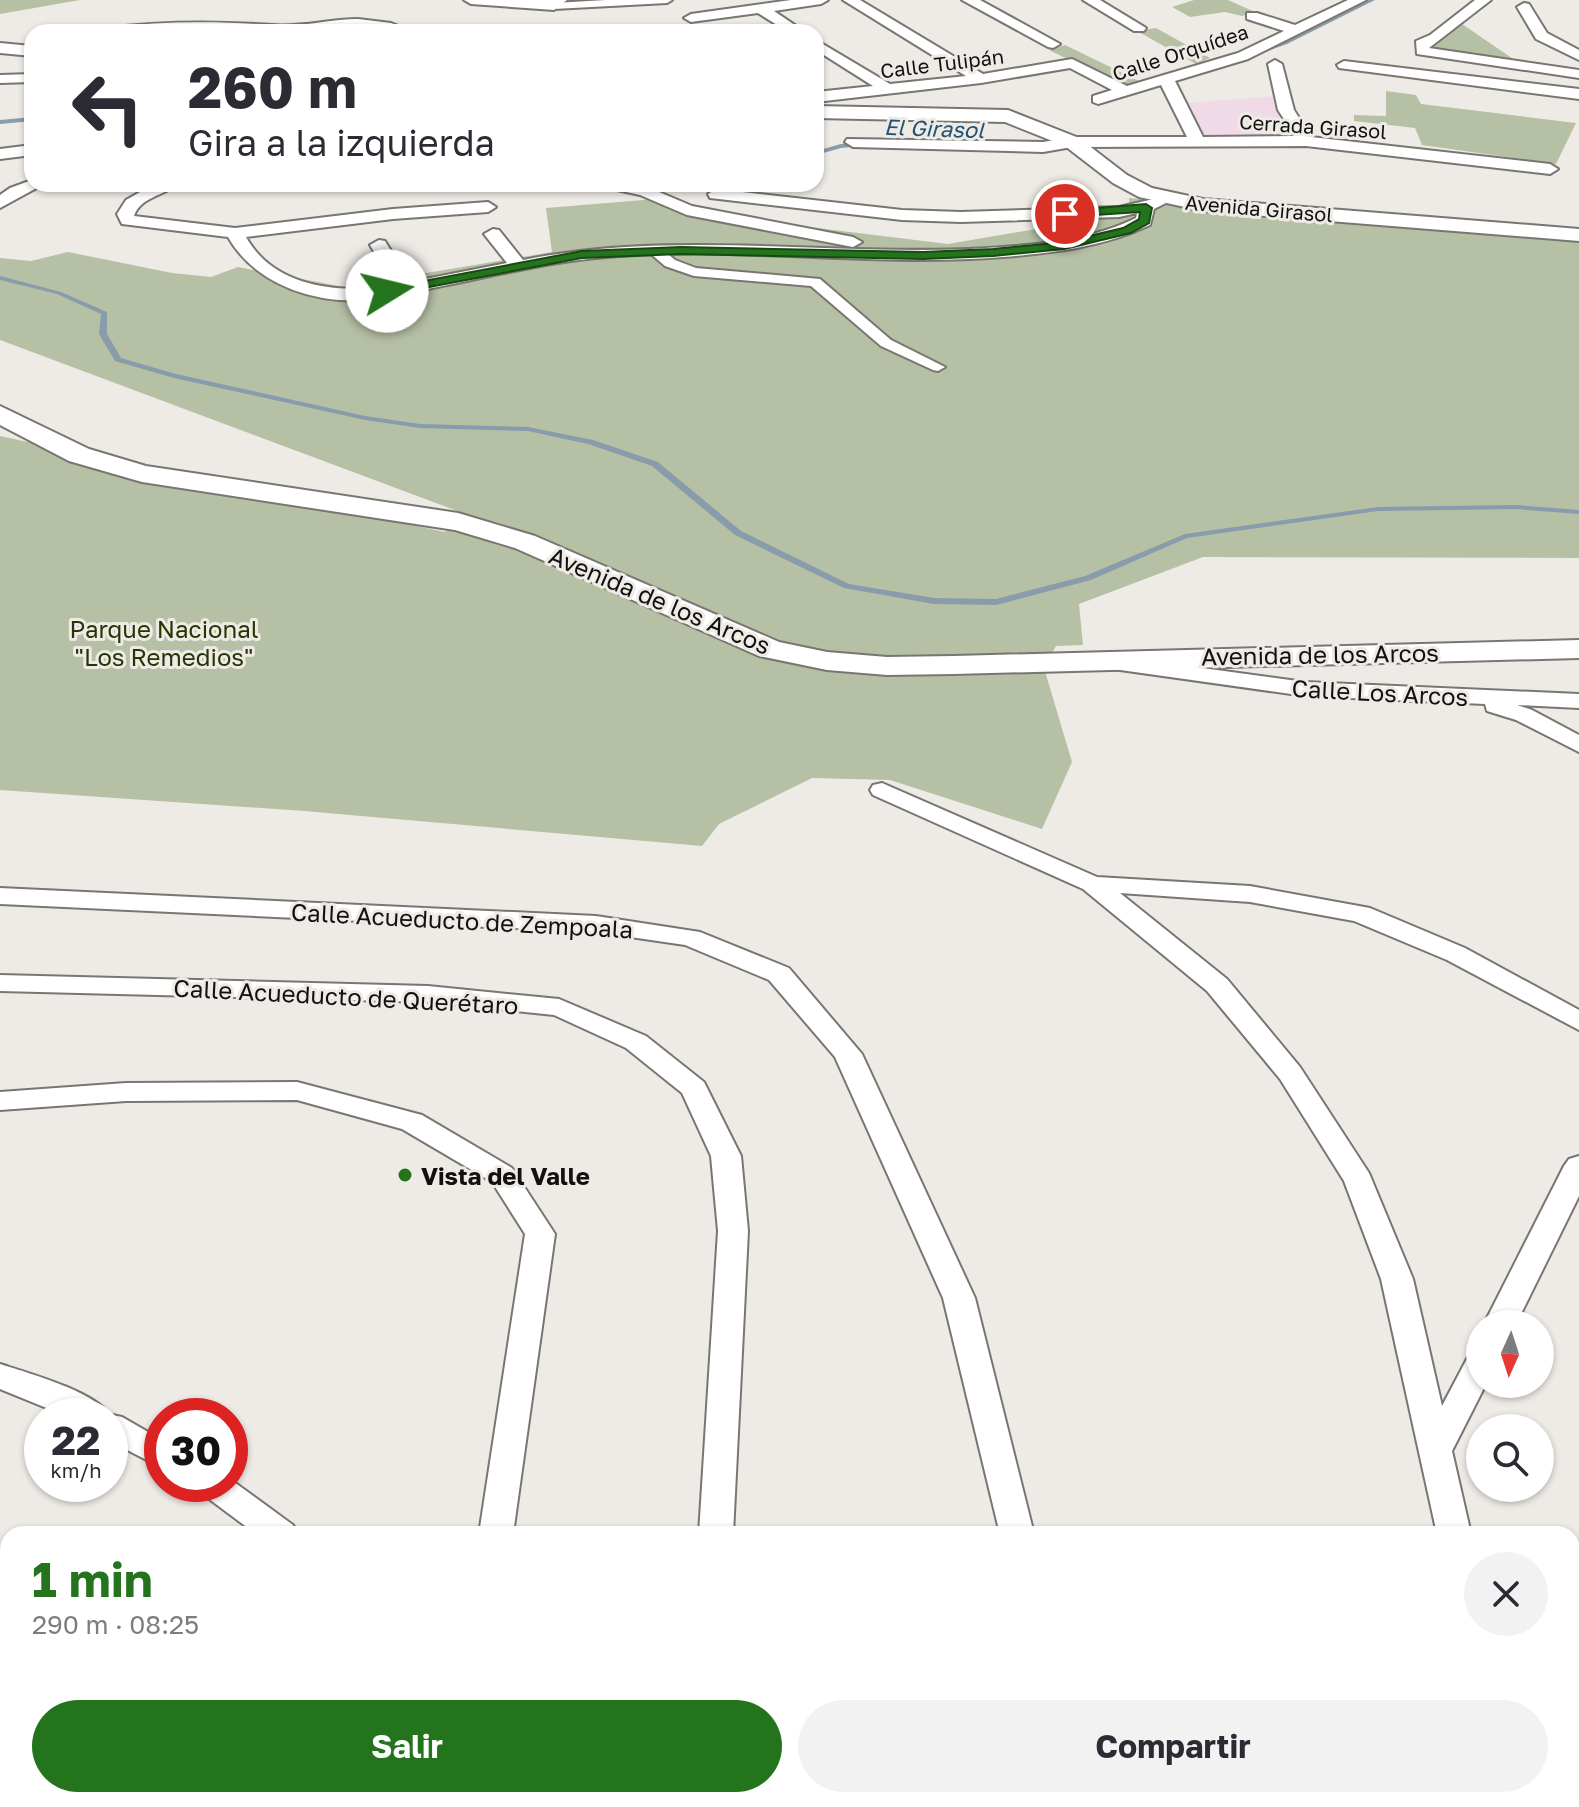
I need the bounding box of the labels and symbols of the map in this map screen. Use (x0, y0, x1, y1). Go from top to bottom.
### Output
street label: Calle Orquídea (1109, 19, 1251, 85)
street label: Calle Tulipán (879, 44, 1005, 82)
street label: Cerrada Girasol (1238, 109, 1388, 143)
water label: El Girasol (884, 113, 985, 143)
pin (1031, 180, 1099, 248)
street label: Avenida Girasol (1184, 190, 1334, 226)
position arrow (345, 249, 429, 333)
street label: Avenida de los Arcos (545, 540, 775, 660)
park label: Parque Nacional "Los Remedios" (69, 614, 259, 671)
street label: Avenida de los Arcos (1201, 637, 1439, 671)
street label: Calle Los Arcos (1291, 673, 1469, 711)
street label: Calle Acueducto de Zempoala (290, 897, 634, 943)
street label: Calle Acueducto de Querétaro (173, 972, 519, 1020)
place label: Vista del Valle (421, 1161, 590, 1190)
marker: Vista del Valle (396, 1166, 414, 1184)
north arrow (1466, 1310, 1554, 1398)
speed limit sign: 30 (144, 1398, 248, 1502)

